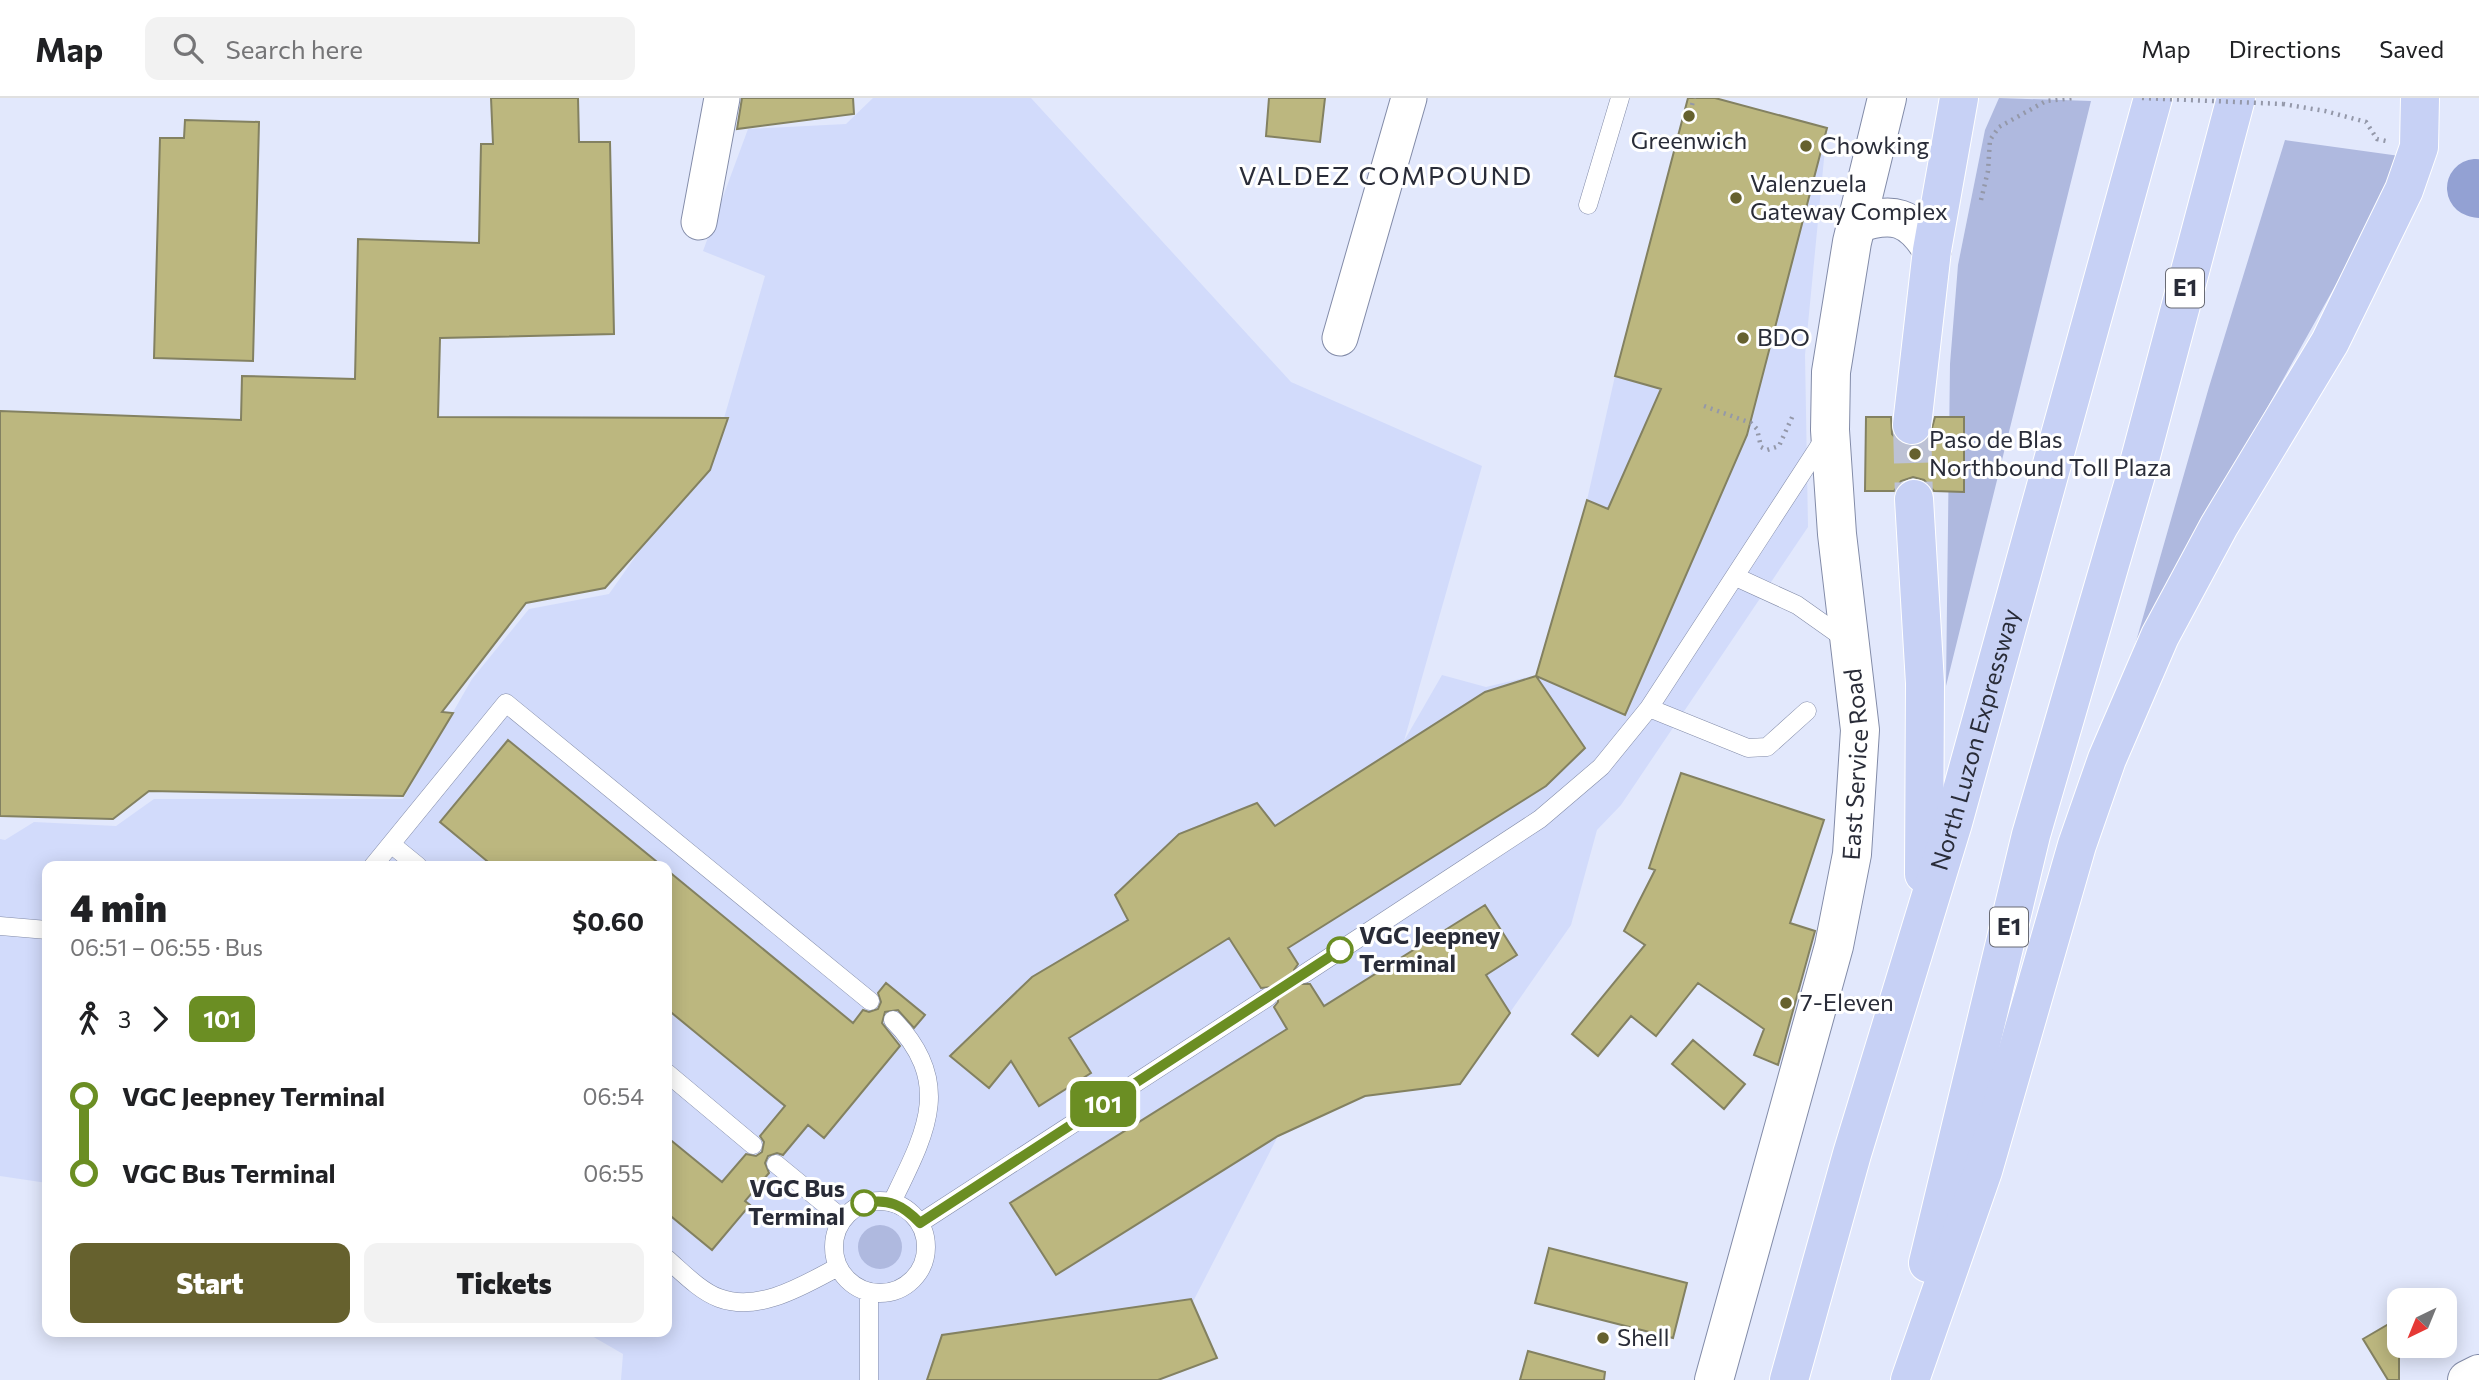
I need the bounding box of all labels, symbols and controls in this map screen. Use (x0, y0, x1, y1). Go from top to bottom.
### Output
search box (145, 17, 635, 80)
text: Map (35, 28, 103, 69)
icon: search (169, 29, 207, 67)
text: Search here (225, 33, 363, 64)
text: Map (2141, 34, 2191, 63)
text: Directions (2229, 34, 2341, 63)
text: Saved (2379, 34, 2444, 63)
marker: Greenwich (1681, 108, 1697, 124)
place label: Greenwich (1631, 125, 1747, 154)
place label: Chowking (1820, 130, 1929, 159)
marker: Chowking (1798, 138, 1814, 154)
district label: VALDEZ COMPOUND (1239, 159, 1533, 190)
place label: Valenzuela Gateway Complex (1750, 168, 1948, 225)
marker: Valenzuela Gateway Complex (1728, 190, 1744, 206)
road number: E1 (2166, 268, 2204, 308)
place label: BDO (1757, 322, 1810, 351)
marker: BDO (1735, 330, 1751, 346)
place label: Paso de Blas Northbound Toll Plaza (1929, 424, 2172, 481)
marker: Paso de Blas Northbound Toll Plaza (1907, 446, 1923, 462)
street label: North Luzon Expressway (1923, 605, 2024, 874)
street label: East Service Road (1836, 667, 1873, 861)
text: 4 min (70, 883, 167, 930)
text: $0.60 (572, 905, 644, 936)
road number: E1 (1990, 908, 2028, 946)
place label: VGC Jeepney Terminal (1359, 920, 1500, 977)
text: 06:51 – 06:55 · Bus (70, 933, 263, 961)
marker: VGC Jeepney Terminal (1327, 937, 1353, 963)
place label: 7-Eleven (1800, 987, 1894, 1016)
marker: 7-Eleven (1778, 995, 1794, 1011)
icon: walk (70, 1000, 108, 1038)
icon: forward (141, 1000, 179, 1038)
text: 101 (203, 1004, 241, 1033)
text: 3 (118, 1005, 131, 1033)
text: VGC Jeepney Terminal (122, 1080, 385, 1111)
line badge: 101 (1063, 1081, 1143, 1127)
text: 06:54 (583, 1082, 644, 1110)
text: 101 (1084, 1089, 1122, 1118)
text: VGC Bus Terminal (122, 1157, 336, 1188)
text: 06:55 (583, 1159, 644, 1187)
place label: VGC Bus Terminal (748, 1173, 845, 1230)
marker: VGC Bus Terminal (851, 1190, 877, 1216)
button: Start (70, 1243, 350, 1323)
button: Tickets (364, 1243, 644, 1323)
north arrow (2387, 1288, 2457, 1358)
map controls (2387, 1288, 2457, 1358)
place label: Shell (1617, 1322, 1670, 1351)
marker: Shell (1595, 1330, 1611, 1346)

